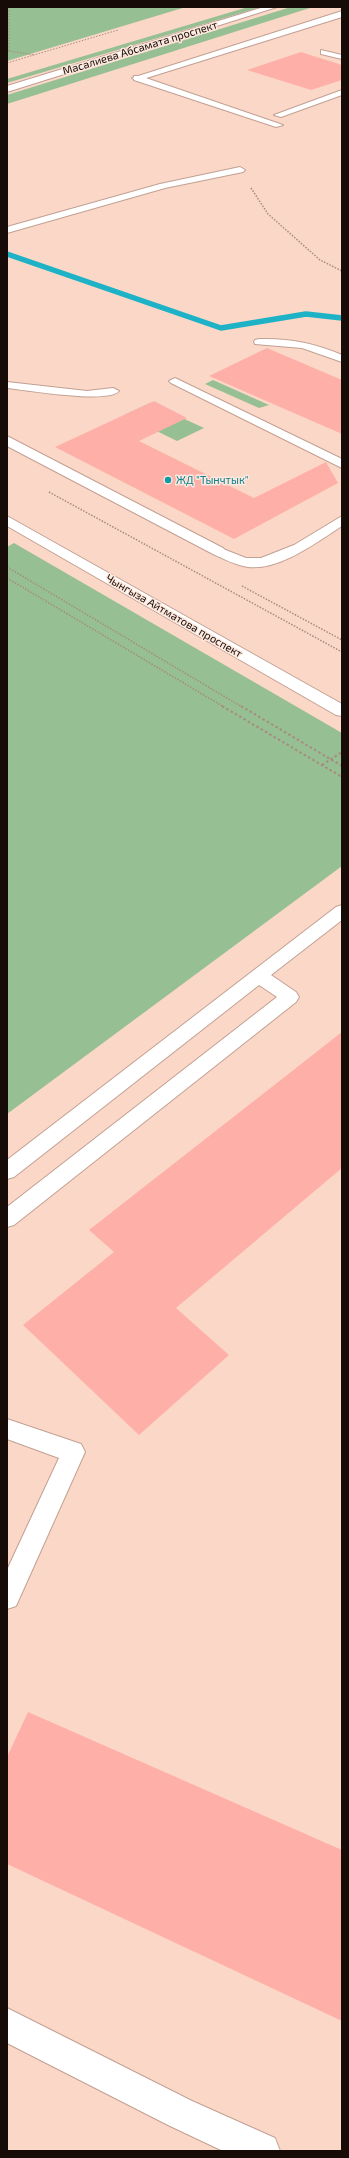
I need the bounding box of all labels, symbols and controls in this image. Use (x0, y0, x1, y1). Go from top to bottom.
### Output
street label: Масалиева Абсамата проспект (61, 18, 219, 78)
place label: ЖД "Тынчтык" (176, 473, 249, 487)
marker: ЖД "Тынчтык" (163, 475, 173, 485)
street label: Чынгыза Айтматова проспект (103, 571, 245, 661)

